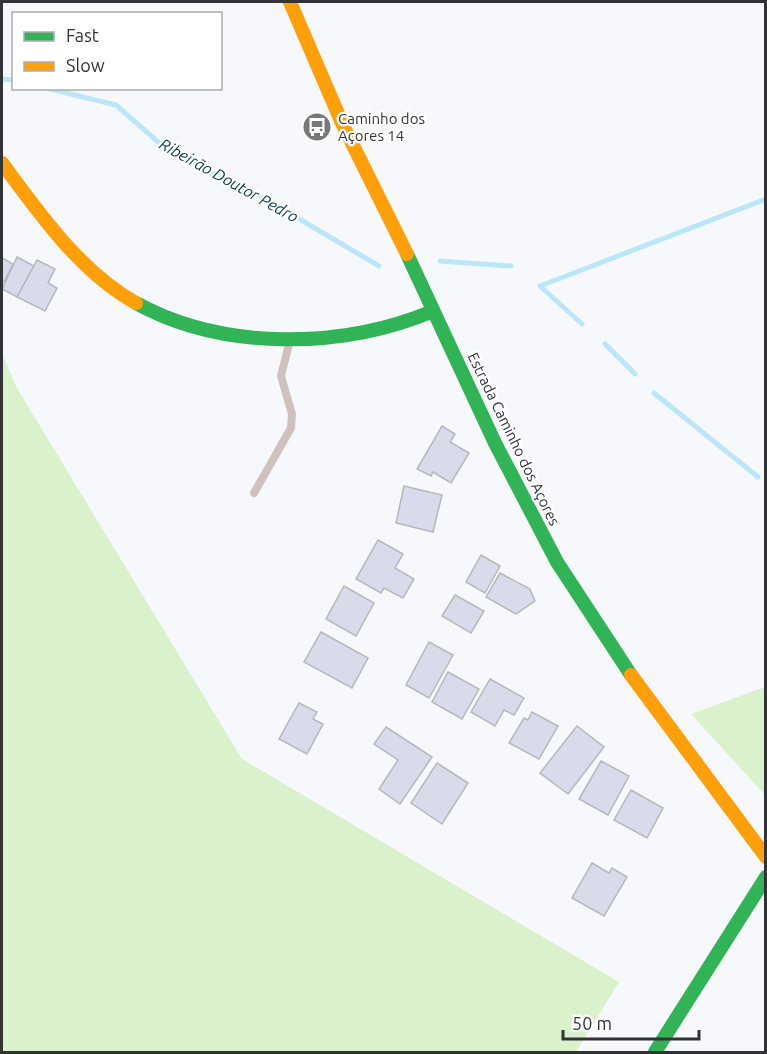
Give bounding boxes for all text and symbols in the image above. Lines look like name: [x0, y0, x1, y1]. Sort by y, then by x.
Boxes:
legend: [12, 12, 222, 90]
text: Fast: [66, 25, 99, 45]
text: Slow: [66, 55, 105, 75]
place label: Caminho dos Açores 14: [338, 110, 425, 144]
bus stop icon: Caminho dos Açores 14: [301, 111, 333, 143]
water label: Ribeirão Doutor Pedro: [156, 134, 302, 226]
street label: Estrada Caminho dos Açores: [465, 350, 563, 528]
scale bar: [563, 1003, 700, 1041]
text: 50 m: [572, 1013, 612, 1033]

